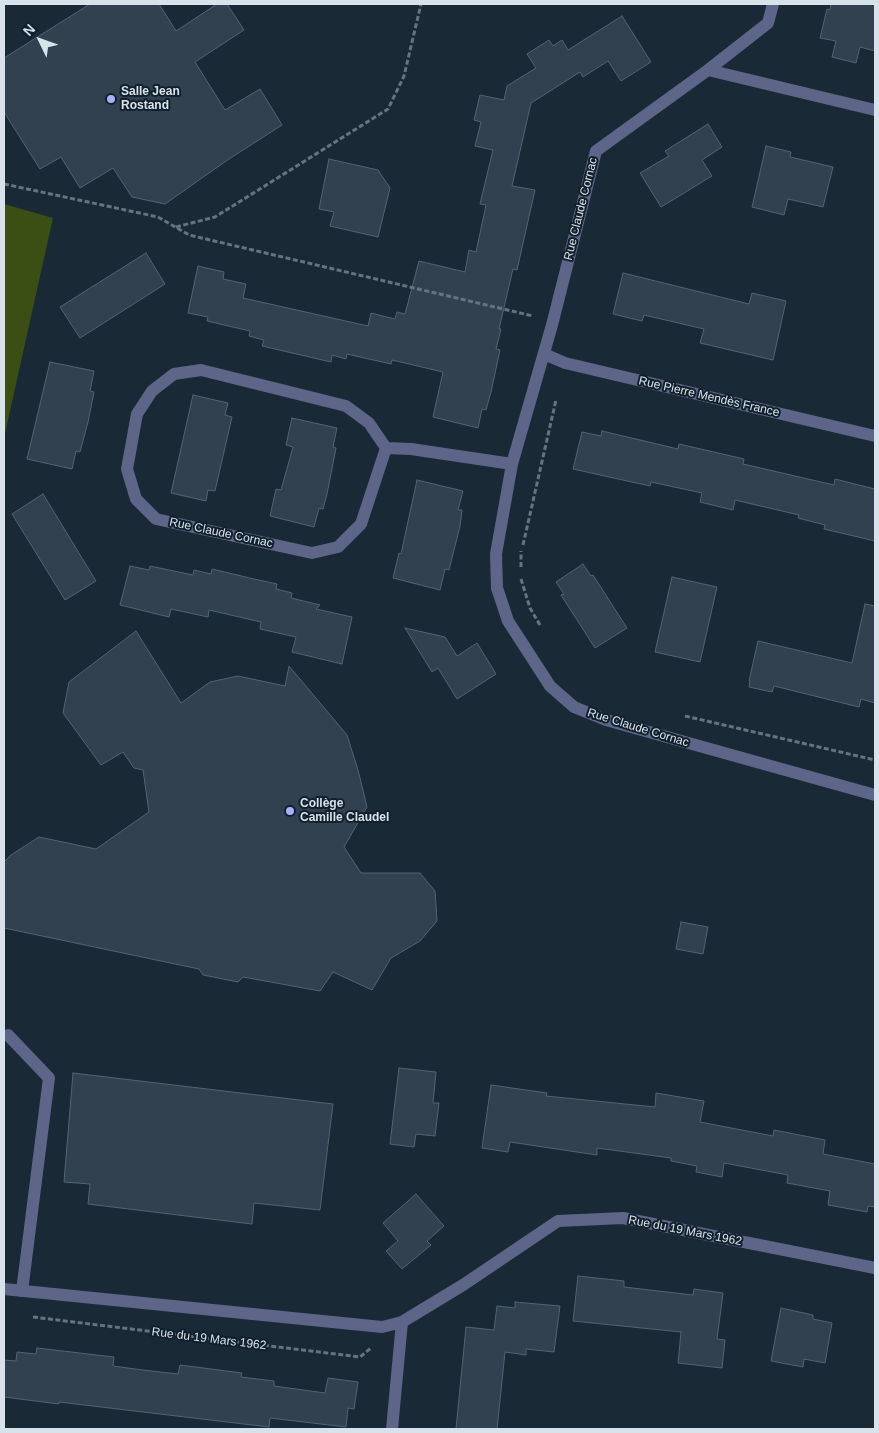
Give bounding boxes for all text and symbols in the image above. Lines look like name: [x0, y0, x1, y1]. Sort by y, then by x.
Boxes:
north arrow: [15, 15, 65, 65]
text: N: [20, 21, 38, 39]
place label: Salle Jean Rostand: [121, 85, 180, 113]
marker: Salle Jean Rostand: [105, 93, 117, 105]
street label: Rue Claude Cornac: [561, 156, 601, 262]
street label: Rue Pierre Mendès France: [637, 374, 781, 420]
street label: Rue Claude Cornac: [168, 515, 274, 551]
street label: Rue Claude Cornac: [586, 706, 690, 750]
place label: Collège Camille Claudel: [300, 797, 389, 825]
marker: Collège Camille Claudel: [284, 805, 296, 817]
street label: Rue du 19 Mars 1962: [627, 1213, 743, 1249]
street label: Rue du 19 Mars 1962: [151, 1325, 267, 1353]

